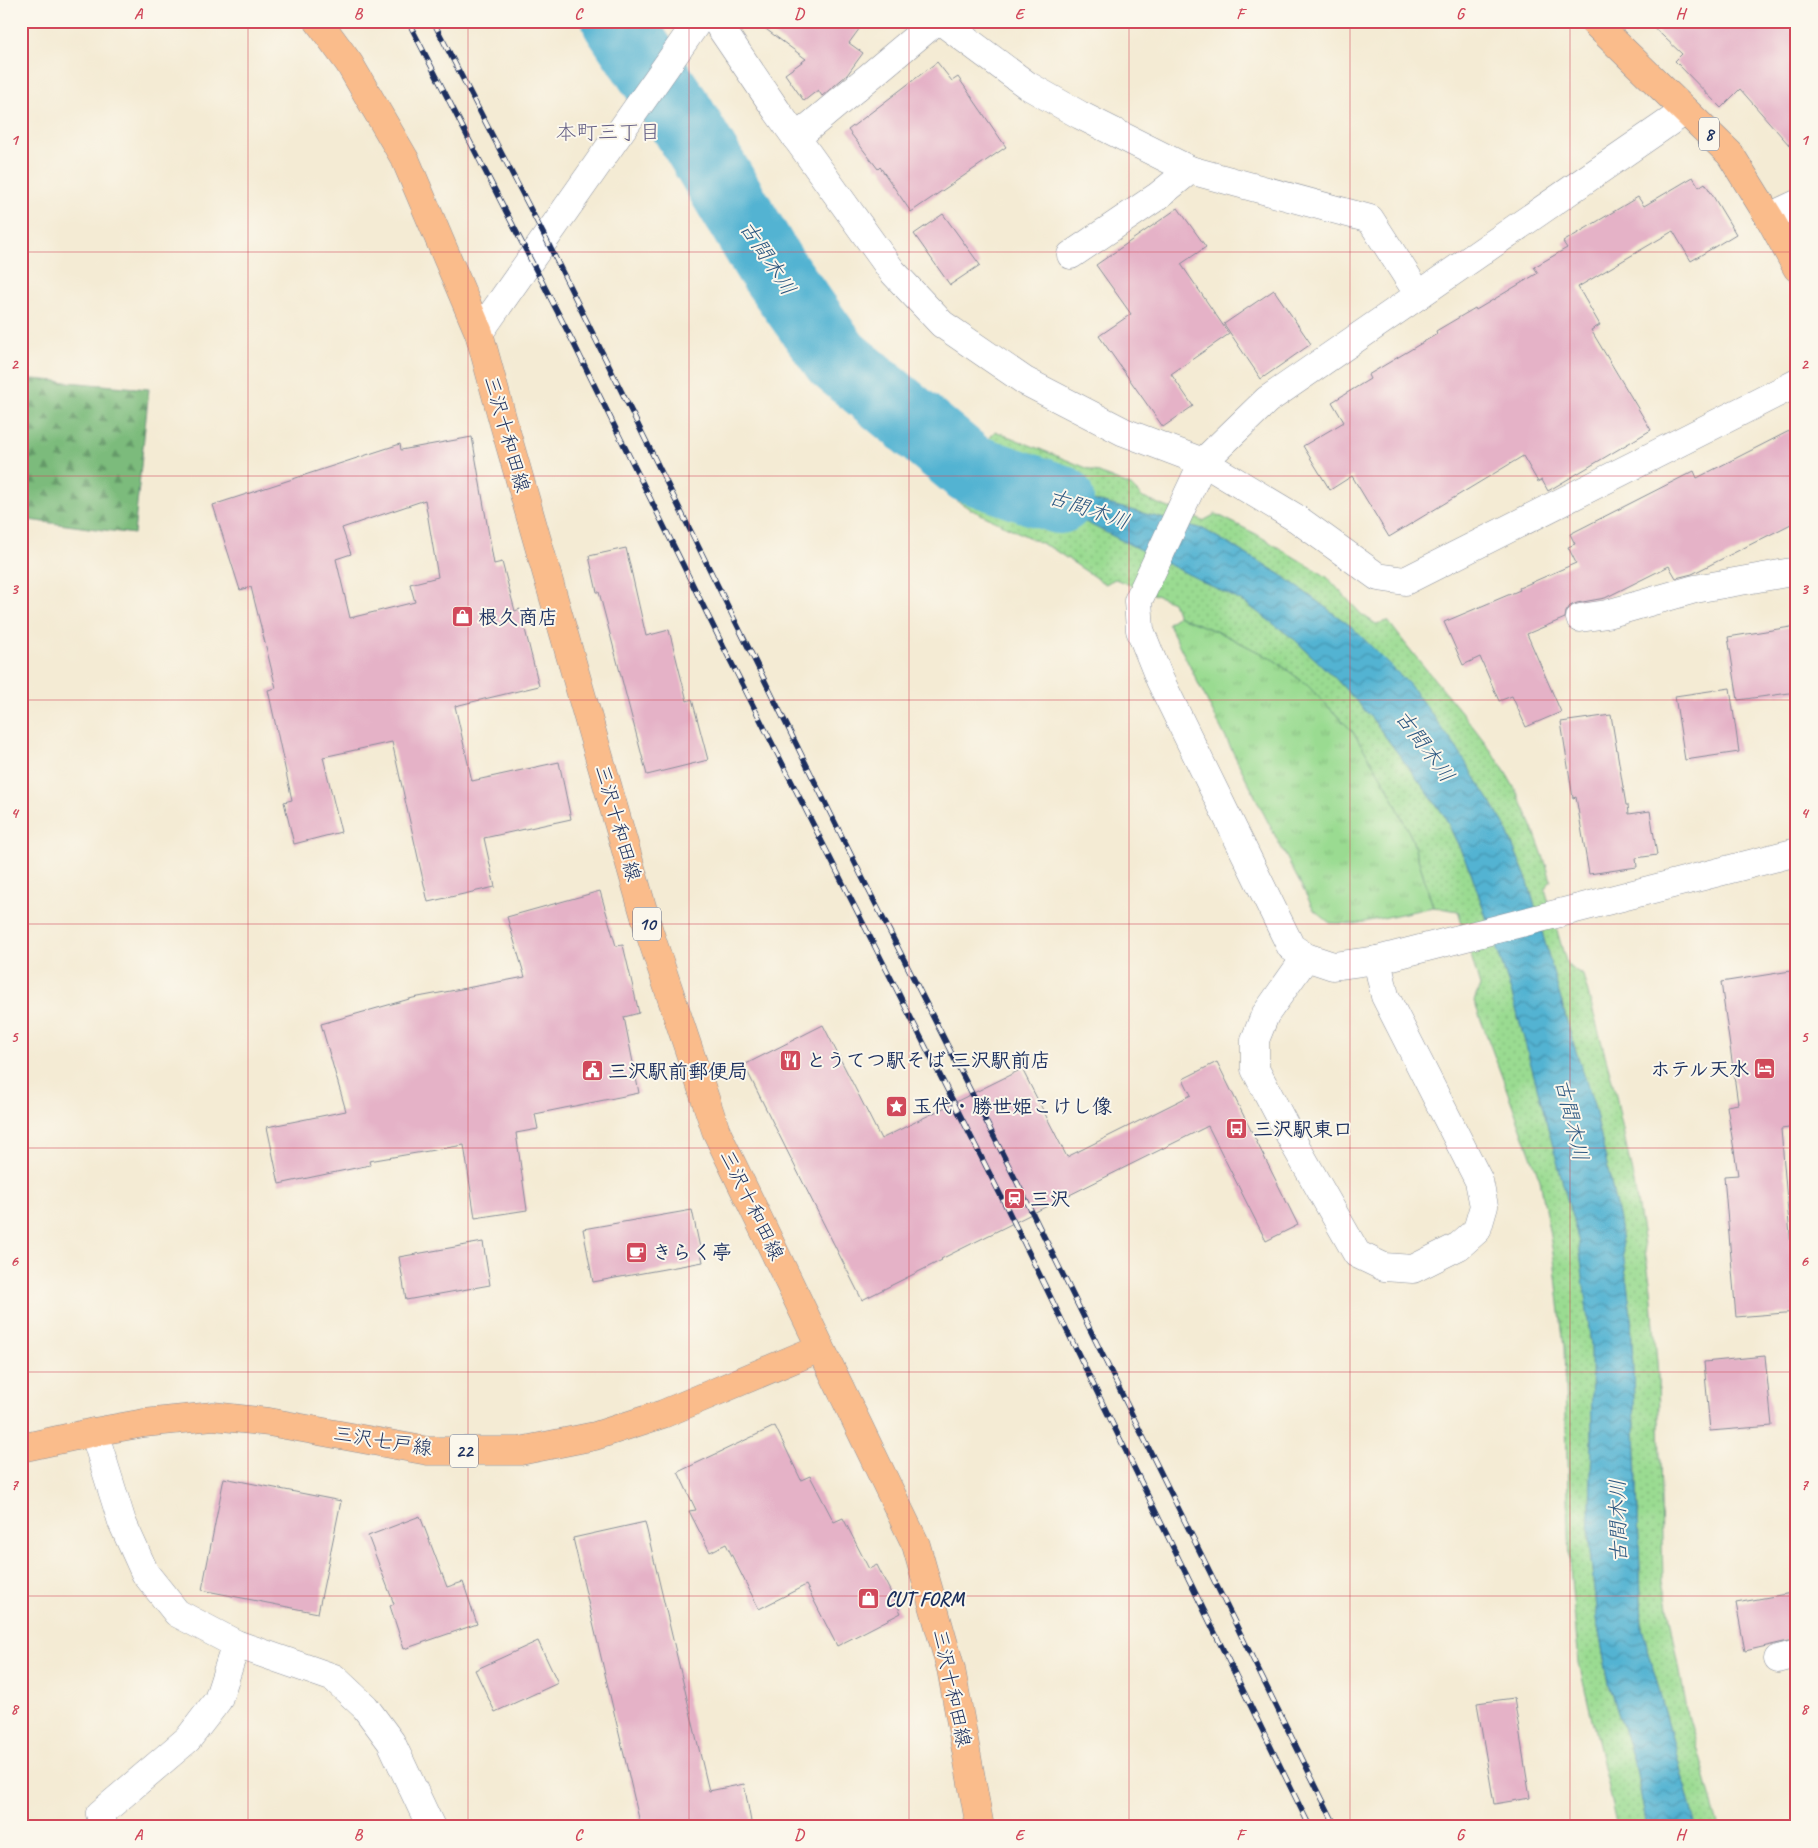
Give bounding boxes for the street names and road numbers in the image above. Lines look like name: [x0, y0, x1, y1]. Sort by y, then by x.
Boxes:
road number: 8: [1699, 118, 1719, 150]
street label: 三沢十和田線: [478, 373, 536, 495]
street label: 三沢十和田線: [589, 762, 647, 884]
road number: 10: [633, 908, 661, 941]
street label: 三沢十和田線: [714, 1146, 790, 1264]
street label: 三沢七戸線: [332, 1421, 434, 1461]
road number: 22: [450, 1434, 478, 1468]
street label: 三沢十和田線: [927, 1627, 977, 1749]

